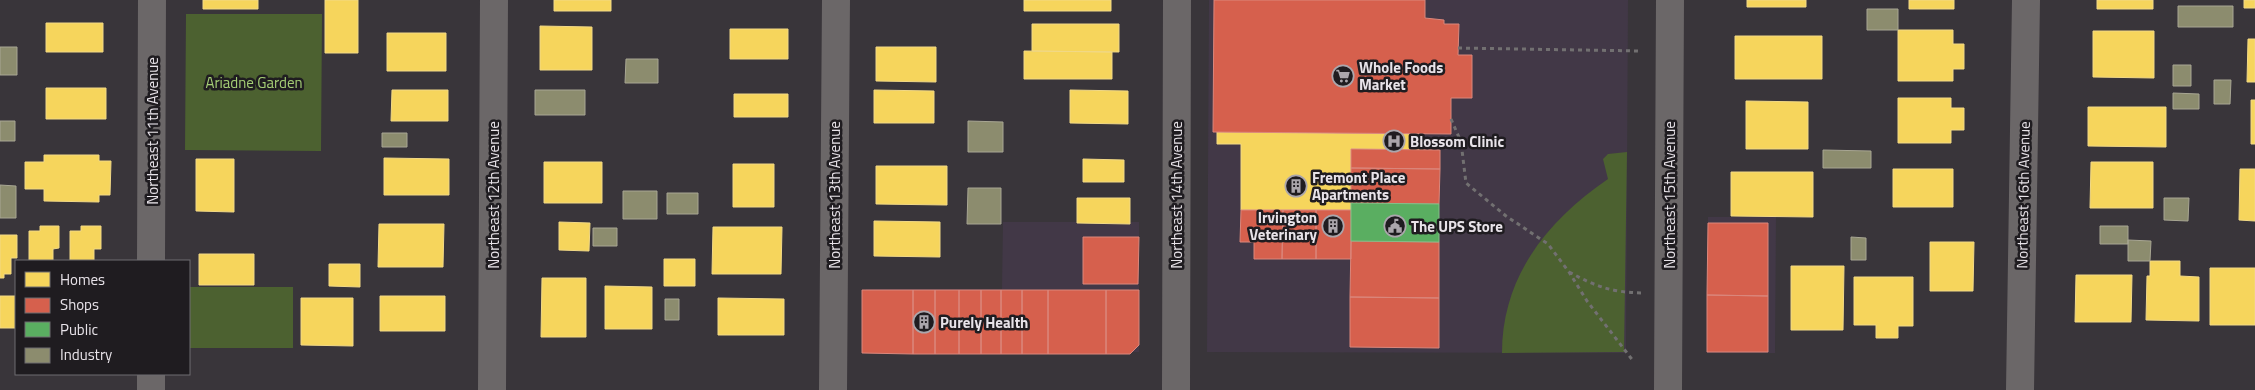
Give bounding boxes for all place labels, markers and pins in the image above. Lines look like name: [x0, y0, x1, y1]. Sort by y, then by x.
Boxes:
place label: Whole Foods Market: [1359, 56, 1443, 96]
supermarket icon: Whole Foods Market: [1331, 64, 1355, 88]
hospital icon: Blossom Clinic: [1382, 129, 1406, 153]
place label: Blossom Clinic: [1410, 130, 1504, 153]
place label: Fremont Place Apartments: [1312, 166, 1406, 206]
building icon: Fremont Place Apartments: [1284, 174, 1308, 198]
place label: Irvington Veterinary: [1249, 206, 1317, 246]
building icon: Irvington Veterinary: [1321, 214, 1345, 238]
public building icon: The UPS Store: [1383, 214, 1407, 238]
place label: The UPS Store: [1411, 215, 1503, 238]
building icon: Purely Health: [912, 310, 936, 334]
place label: Purely Health: [940, 311, 1028, 334]

